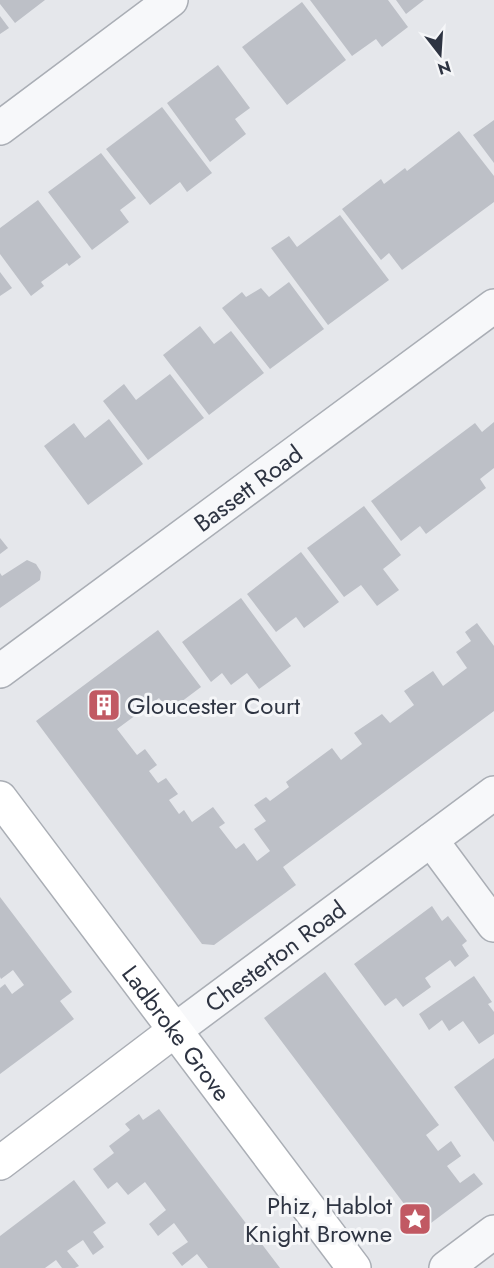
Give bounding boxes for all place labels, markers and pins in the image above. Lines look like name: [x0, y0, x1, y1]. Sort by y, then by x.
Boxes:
building icon: Gloucester Court: [86, 687, 122, 723]
place label: Gloucester Court: [127, 688, 300, 723]
place label: Phiz, Hablot Knight Browne: [245, 1188, 392, 1251]
place icon: Phiz, Hablot Knight Browne: [397, 1201, 433, 1237]

